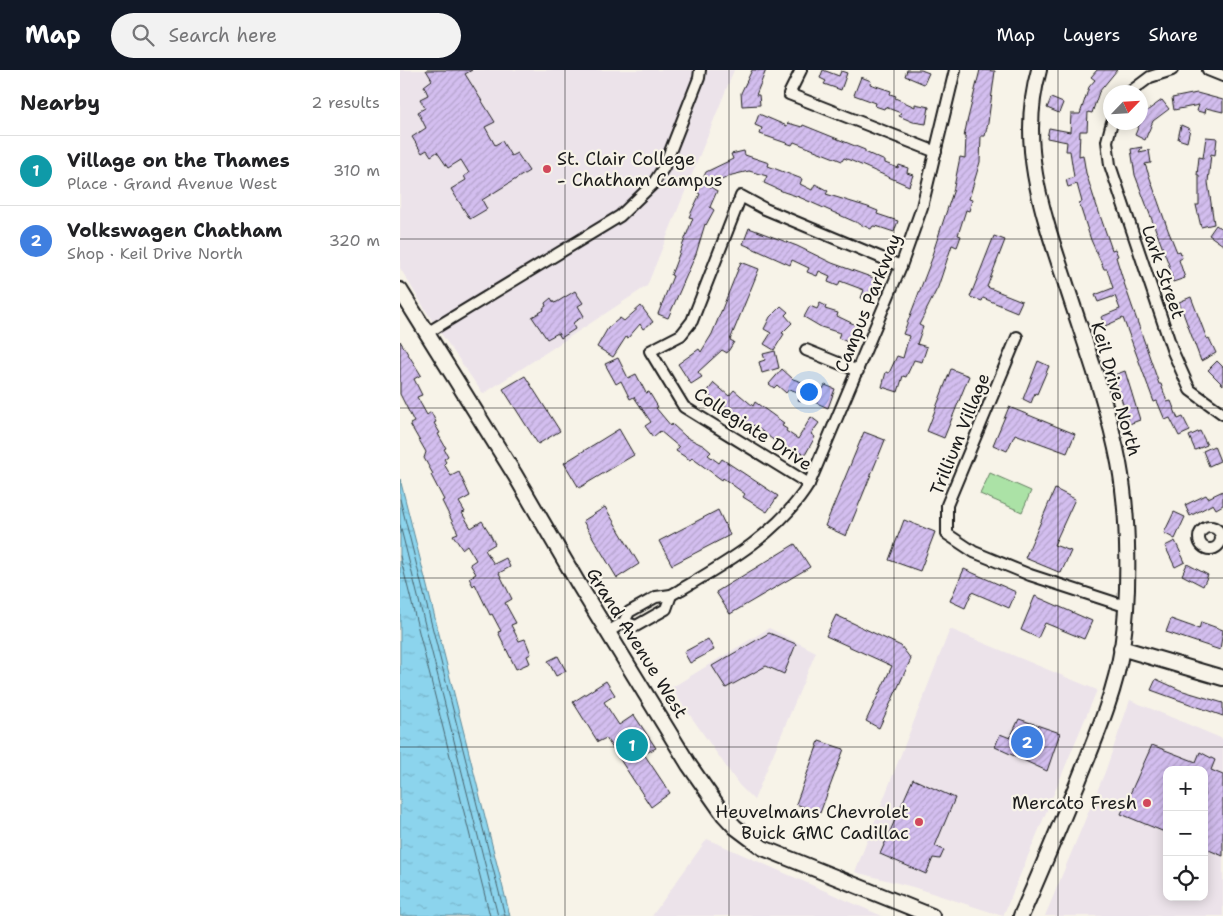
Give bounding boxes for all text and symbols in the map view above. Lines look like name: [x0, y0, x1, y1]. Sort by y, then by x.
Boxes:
search box: [111, 13, 461, 58]
text: Map: [25, 19, 81, 51]
icon: search: [129, 21, 157, 49]
text: Search here: [169, 23, 277, 48]
text: Map: [997, 23, 1035, 47]
text: Layers: [1063, 23, 1120, 47]
text: Share: [1148, 23, 1198, 47]
north arrow: [1103, 85, 1148, 130]
text: Nearby: [20, 89, 100, 117]
text: 2 results: [311, 92, 380, 113]
place label: St. Clair College - Chatham Campus: [557, 147, 723, 192]
text: Village on the Thames: [67, 148, 290, 173]
text: 1: [32, 160, 40, 181]
text: 310 m: [333, 160, 380, 181]
marker: St. Clair College - Chatham Campus: [541, 163, 553, 175]
text: Place · Grand Avenue West: [67, 173, 277, 194]
text: Volkswagen Chatham: [67, 218, 282, 243]
street label: Lark Street: [1136, 222, 1190, 322]
text: 2: [30, 230, 42, 251]
text: 320 m: [329, 230, 380, 251]
street label: Campus Parkway: [829, 230, 907, 376]
text: Shop · Keil Drive North: [67, 243, 243, 264]
street label: Keil Drive North: [1085, 319, 1147, 459]
street label: Trillium Village: [925, 369, 995, 499]
your location: [796, 379, 822, 405]
street label: Collegiate Drive: [689, 382, 817, 476]
street label: Grand Avenue West: [581, 563, 693, 723]
pin: 2: [1011, 723, 1043, 761]
pin: 1: [616, 726, 648, 764]
map controls: [1163, 766, 1208, 901]
button: +: [1163, 766, 1208, 811]
place label: Mercato Fresh: [1012, 791, 1137, 815]
marker: Mercato Fresh: [1141, 797, 1153, 809]
place label: Heuvelmans Chevrolet Buick GMC Cadillac: [715, 800, 909, 845]
button: −: [1163, 811, 1208, 856]
marker: Heuvelmans Chevrolet Buick GMC Cadillac: [913, 816, 925, 828]
button: locate: [1163, 856, 1208, 901]

